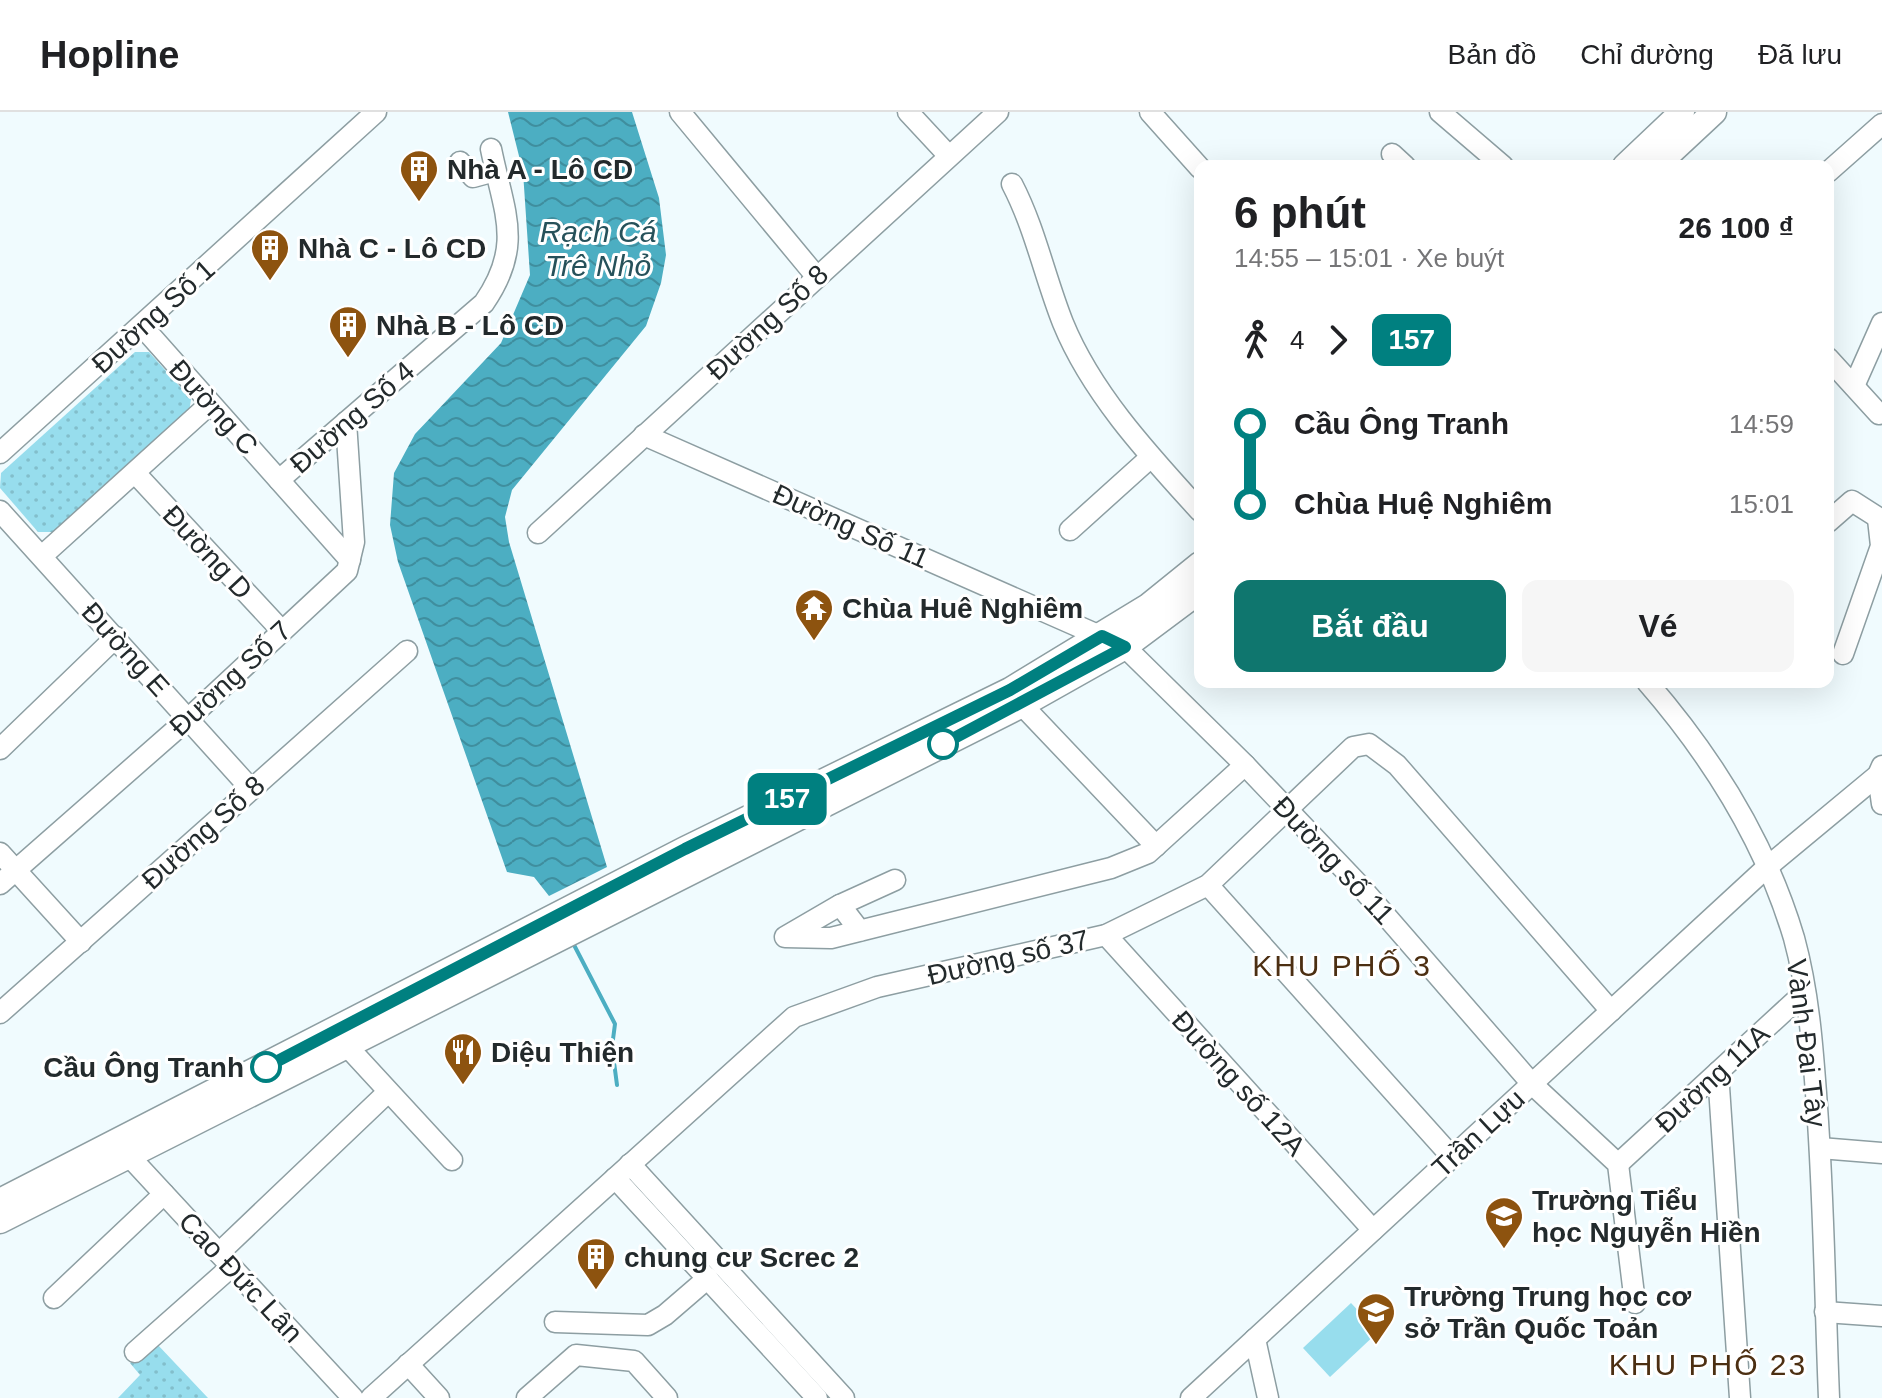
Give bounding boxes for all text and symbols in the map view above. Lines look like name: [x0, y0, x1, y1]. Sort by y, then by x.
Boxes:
text: Hopline: [40, 34, 179, 76]
text: Bản đồ: [1448, 39, 1536, 70]
text: Chỉ đường: [1580, 39, 1714, 70]
text: Đã lưu: [1758, 39, 1842, 70]
building icon: Nhà A - Lô CD: [398, 148, 440, 203]
place label: Nhà A - Lô CD: [447, 154, 633, 185]
text: 6 phút: [1234, 188, 1366, 237]
text: 26 100 ₫: [1679, 211, 1794, 244]
water label: Rạch Cá Trê Nhỏ: [540, 215, 656, 282]
building icon: Nhà C - Lô CD: [249, 227, 291, 282]
place label: Nhà C - Lô CD: [298, 233, 486, 264]
text: 14:55 – 15:01 · Xe buýt: [1234, 243, 1504, 273]
street label: Đường Số 1: [86, 253, 221, 379]
street label: Đường Số 8: [701, 259, 834, 386]
building icon: Nhà B - Lô CD: [327, 304, 369, 359]
place label: Nhà B - Lô CD: [376, 310, 564, 341]
icon: walk: [1234, 318, 1278, 362]
icon: forward: [1316, 318, 1360, 362]
text: 157: [1388, 324, 1435, 355]
text: 4: [1290, 325, 1304, 355]
street label: Đường C: [163, 354, 264, 461]
street label: Đường Số 4: [284, 355, 421, 480]
text: Cầu Ông Tranh: [1294, 407, 1509, 440]
text: 14:59: [1729, 409, 1794, 439]
street label: Đường Số 11: [768, 478, 934, 575]
text: Chùa Huệ Nghiêm: [1294, 487, 1552, 520]
text: 15:01: [1729, 489, 1794, 519]
street label: Đường D: [157, 499, 259, 606]
button: Bắt đầu: [1234, 580, 1506, 672]
button: Vé: [1522, 580, 1794, 672]
temple icon: Chùa Huê Nghiêm: [793, 587, 835, 642]
place label: Chùa Huê Nghiêm: [842, 593, 1083, 624]
street label: Đường E: [76, 596, 176, 702]
street label: Đường Số 7: [164, 615, 297, 742]
unlabelled marker: [928, 729, 958, 759]
street label: Đường Số 8: [136, 769, 271, 895]
line badge: 157: [741, 773, 833, 825]
text: 157: [764, 783, 810, 814]
street label: Đường số 11: [1267, 790, 1400, 930]
street label: Đường số 37: [924, 924, 1092, 991]
district label: KHU PHỐ 3: [1252, 949, 1432, 982]
street label: Vành Đai Tây: [1781, 957, 1832, 1129]
street label: Đường số 12A: [1166, 1005, 1312, 1162]
street label: Đường 11A: [1649, 1018, 1776, 1139]
restaurant icon: Diệu Thiện: [442, 1031, 484, 1086]
place label: Diệu Thiện: [491, 1037, 634, 1068]
place label: Cầu Ông Tranh: [43, 1051, 244, 1083]
marker: Cầu Ông Tranh: [251, 1052, 281, 1082]
street label: Trần Lựu: [1426, 1083, 1531, 1184]
place label: Trường Tiểu học Nguyễn Hiền: [1532, 1185, 1761, 1248]
school or university icon: Trường Tiểu học Nguyễn Hiền: [1483, 1195, 1525, 1250]
street label: Cao Đức Lân: [172, 1206, 309, 1349]
building icon: chung cư Screc 2: [575, 1236, 617, 1291]
place label: chung cư Screc 2: [624, 1242, 859, 1273]
place label: Trường Trung học cơ sở Trần Quốc Toản: [1404, 1281, 1691, 1344]
school or university icon: Trường Trung học cơ sở Trần Quốc Toản: [1355, 1291, 1397, 1346]
district label: KHU PHỐ 23: [1609, 1348, 1807, 1381]

